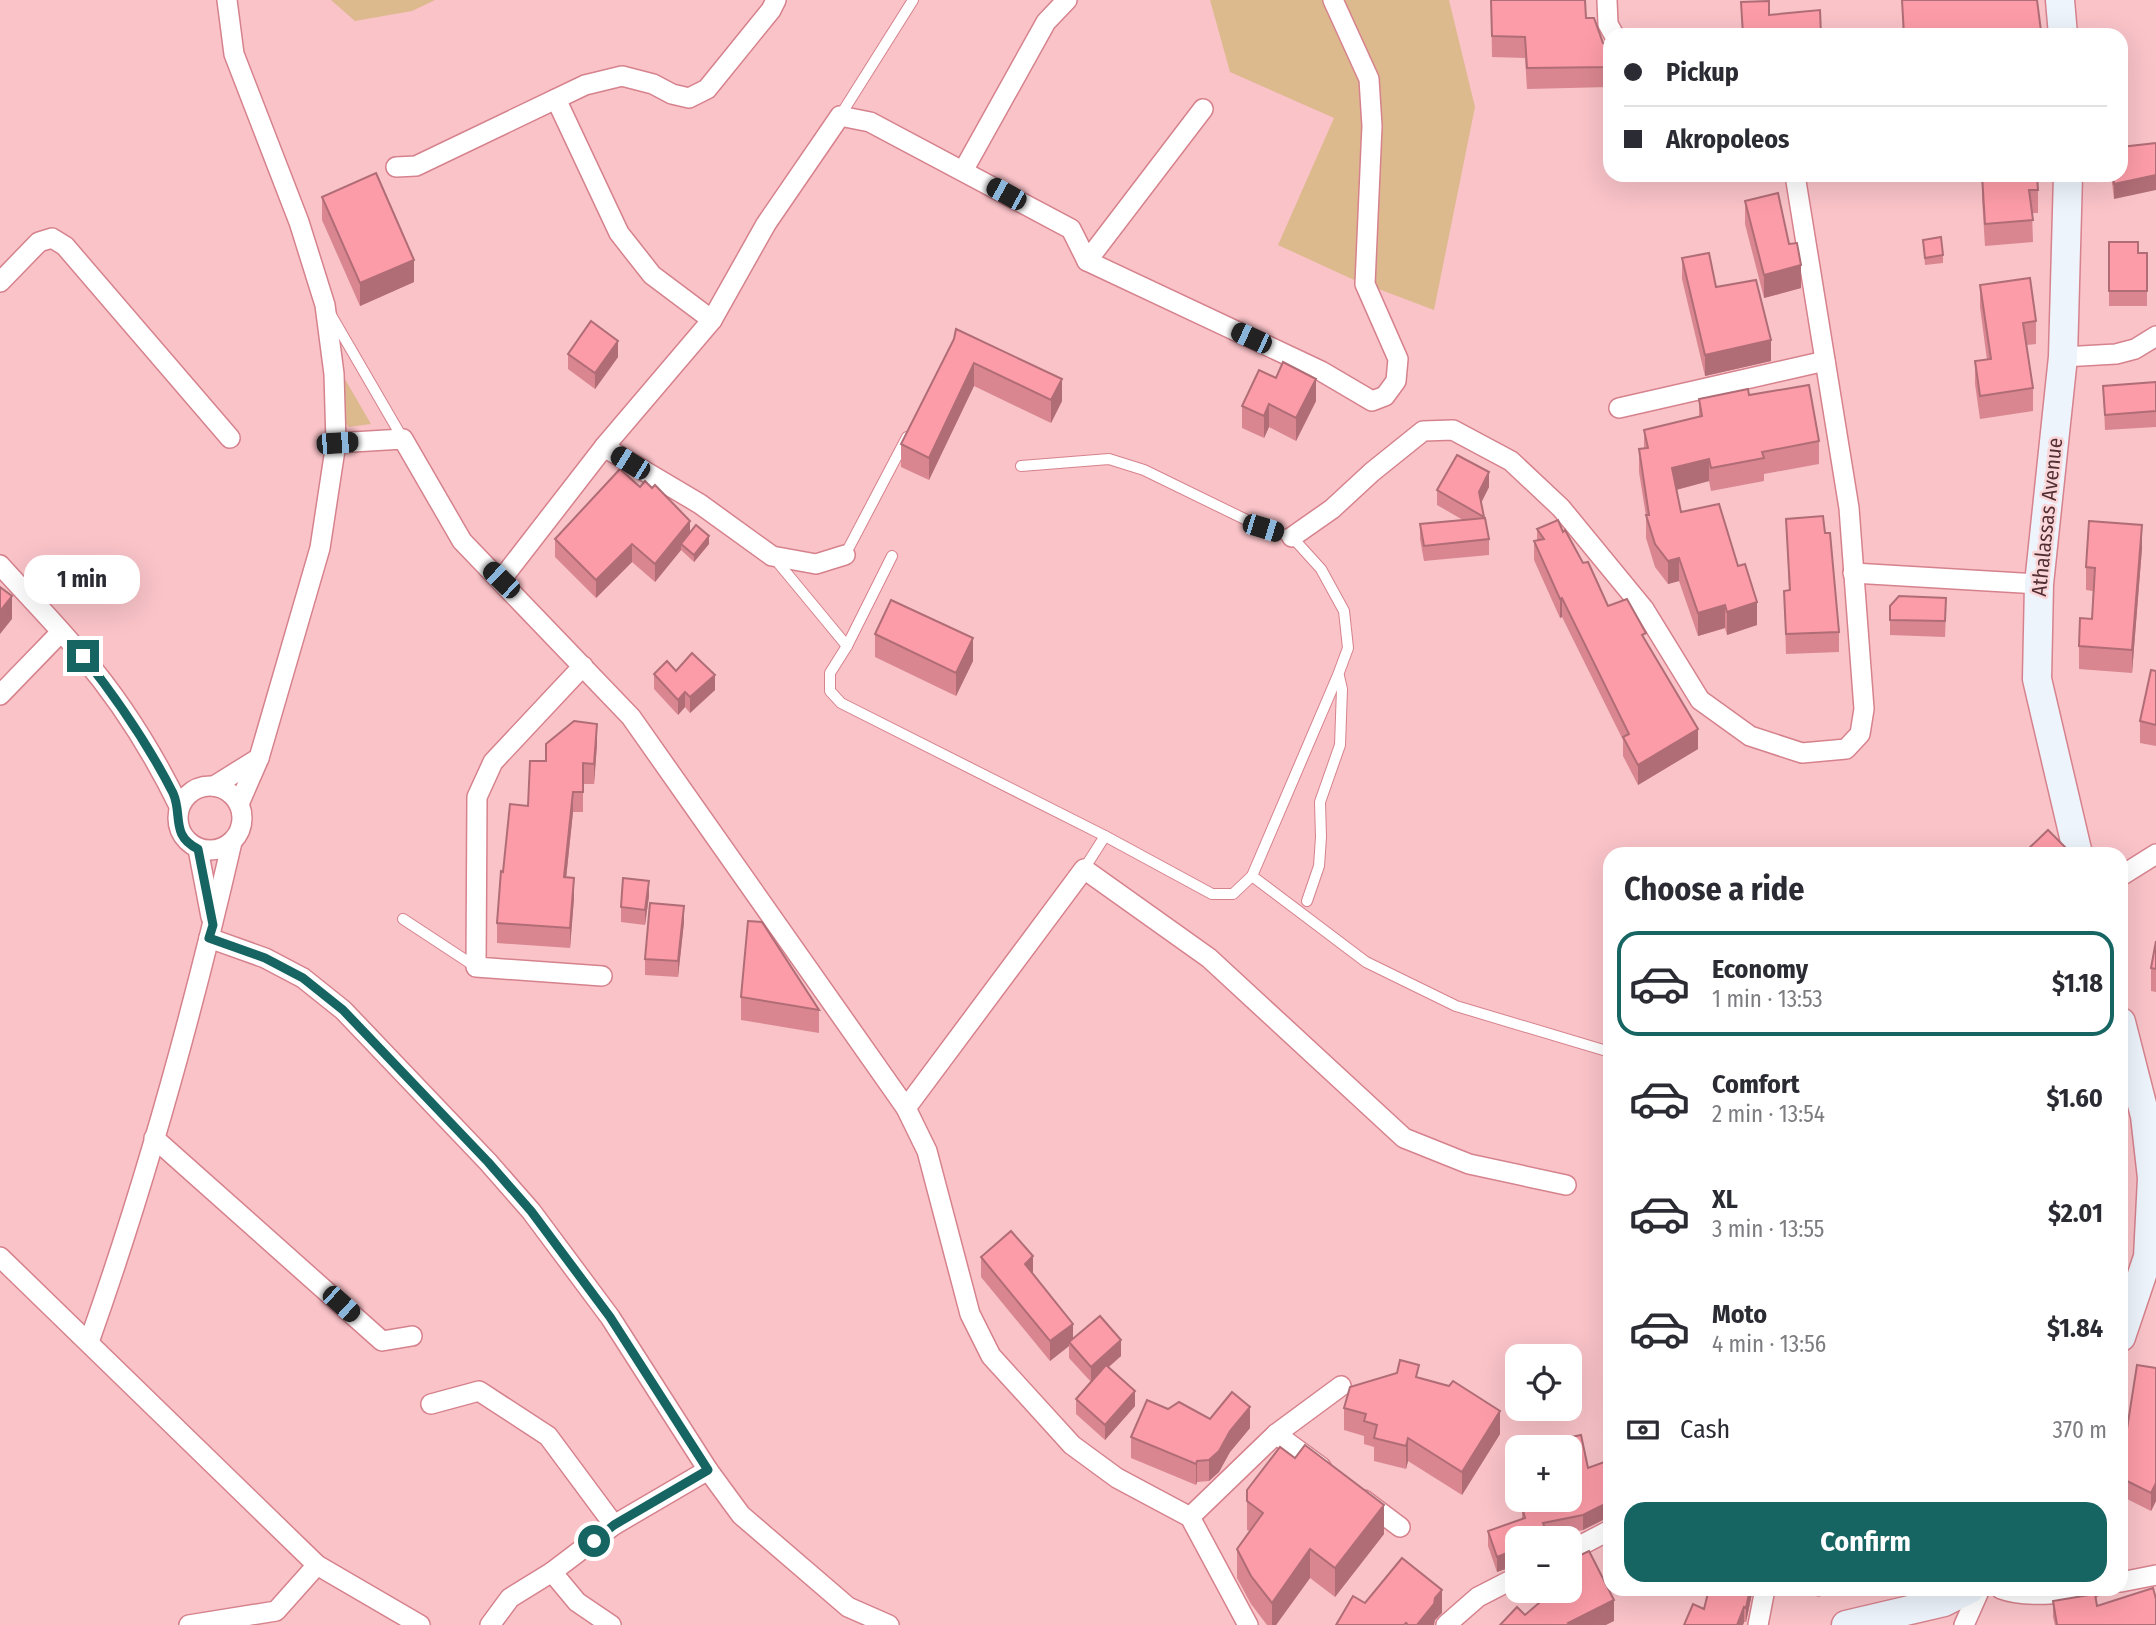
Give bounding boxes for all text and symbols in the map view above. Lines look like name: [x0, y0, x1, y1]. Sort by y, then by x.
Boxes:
text: Pickup: [1666, 57, 1739, 88]
text: Akropoleos: [1666, 124, 1789, 155]
car: [983, 175, 1030, 213]
car: [1228, 320, 1275, 356]
car: [316, 431, 359, 455]
street label: Athalassas Avenue: [2026, 436, 2068, 598]
car: [607, 443, 654, 483]
car: [1240, 512, 1287, 544]
callout: 1 min: [25, 554, 141, 604]
car: [479, 558, 524, 602]
text: 1 min: [57, 565, 107, 593]
route end: [67, 640, 99, 672]
text: Choose a ride: [1624, 870, 1805, 908]
icon: car: [1628, 952, 1691, 1015]
text: Economy: [1712, 954, 1808, 985]
text: $1.18: [2052, 968, 2103, 999]
text: 1 min · 13:53: [1712, 985, 1823, 1013]
icon: car: [1628, 1067, 1691, 1130]
text: Comfort: [1712, 1069, 1800, 1100]
text: $1.60: [2047, 1083, 2103, 1114]
text: 2 min · 13:54: [1712, 1100, 1825, 1128]
icon: car: [1628, 1182, 1691, 1245]
text: XL: [1712, 1184, 1738, 1215]
text: $2.01: [2048, 1198, 2103, 1229]
text: 3 min · 13:55: [1712, 1215, 1824, 1243]
car: [319, 1282, 364, 1326]
icon: car: [1628, 1297, 1691, 1360]
text: Moto: [1712, 1299, 1767, 1330]
text: $1.84: [2047, 1313, 2103, 1344]
text: 4 min · 13:56: [1712, 1330, 1826, 1358]
map controls: [1505, 1344, 1582, 1603]
button: locate: [1505, 1344, 1582, 1421]
icon: cash: [1624, 1411, 1662, 1449]
text: Cash: [1680, 1414, 1730, 1445]
text: 370 m: [2053, 1416, 2107, 1444]
button: +: [1505, 1435, 1582, 1512]
button: Confirm: [1624, 1502, 2107, 1582]
route start: [578, 1525, 610, 1557]
button: −: [1505, 1526, 1582, 1603]

